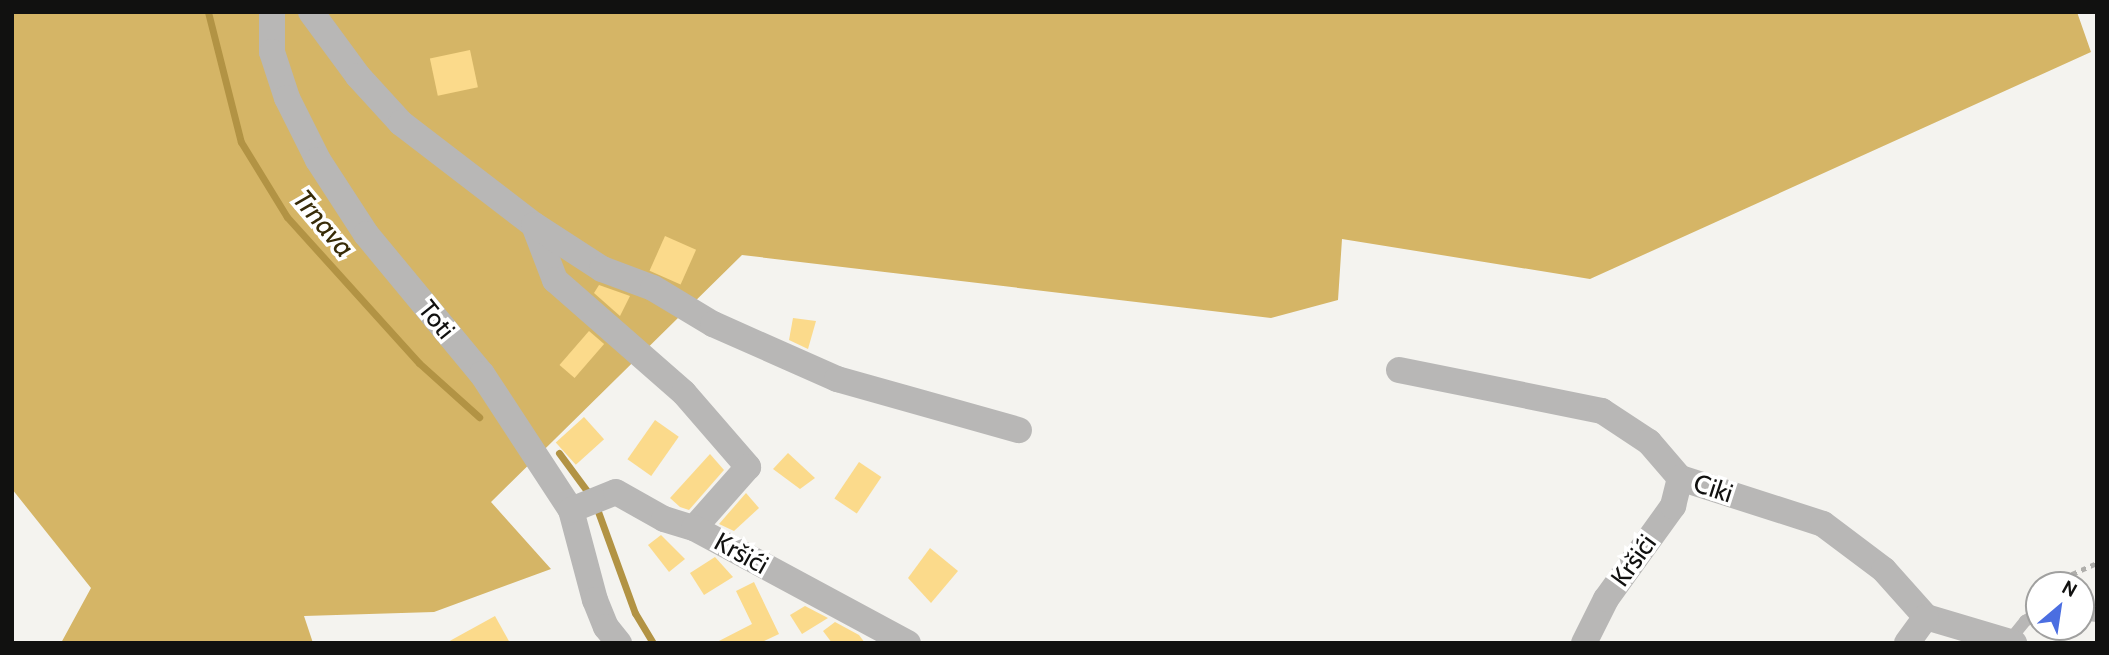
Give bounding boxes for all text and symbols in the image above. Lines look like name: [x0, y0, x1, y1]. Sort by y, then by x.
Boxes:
water label: Trnava: [286, 182, 362, 264]
street label: Toti: [411, 295, 461, 345]
street label: Ciki: [1689, 468, 1737, 510]
street label: Kršići: [709, 527, 773, 581]
street label: Kršići: [1605, 529, 1663, 593]
north arrow: [2025, 571, 2095, 641]
text: N: [2058, 576, 2081, 602]

